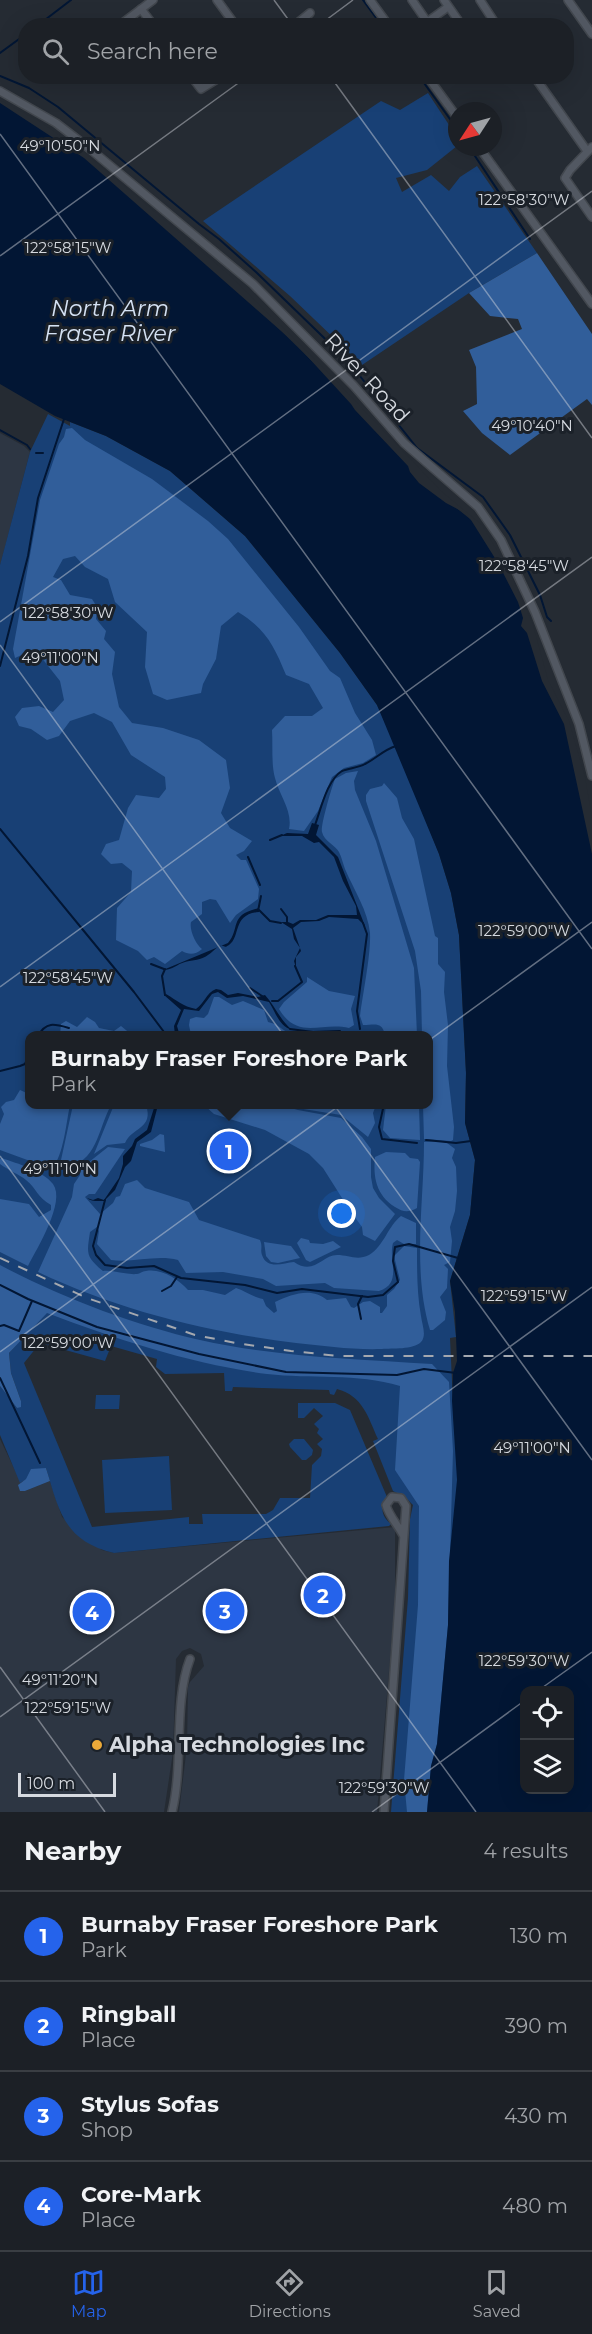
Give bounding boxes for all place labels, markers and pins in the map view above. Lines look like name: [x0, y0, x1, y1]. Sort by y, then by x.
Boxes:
pin: 1: [210, 1128, 248, 1174]
pin: 2: [304, 1572, 342, 1618]
pin: 3: [206, 1588, 244, 1634]
pin: 4: [72, 1590, 112, 1634]
place label: Alpha Technologies Inc: [108, 1732, 366, 1757]
marker: Alpha Technologies Inc: [90, 1738, 104, 1752]

